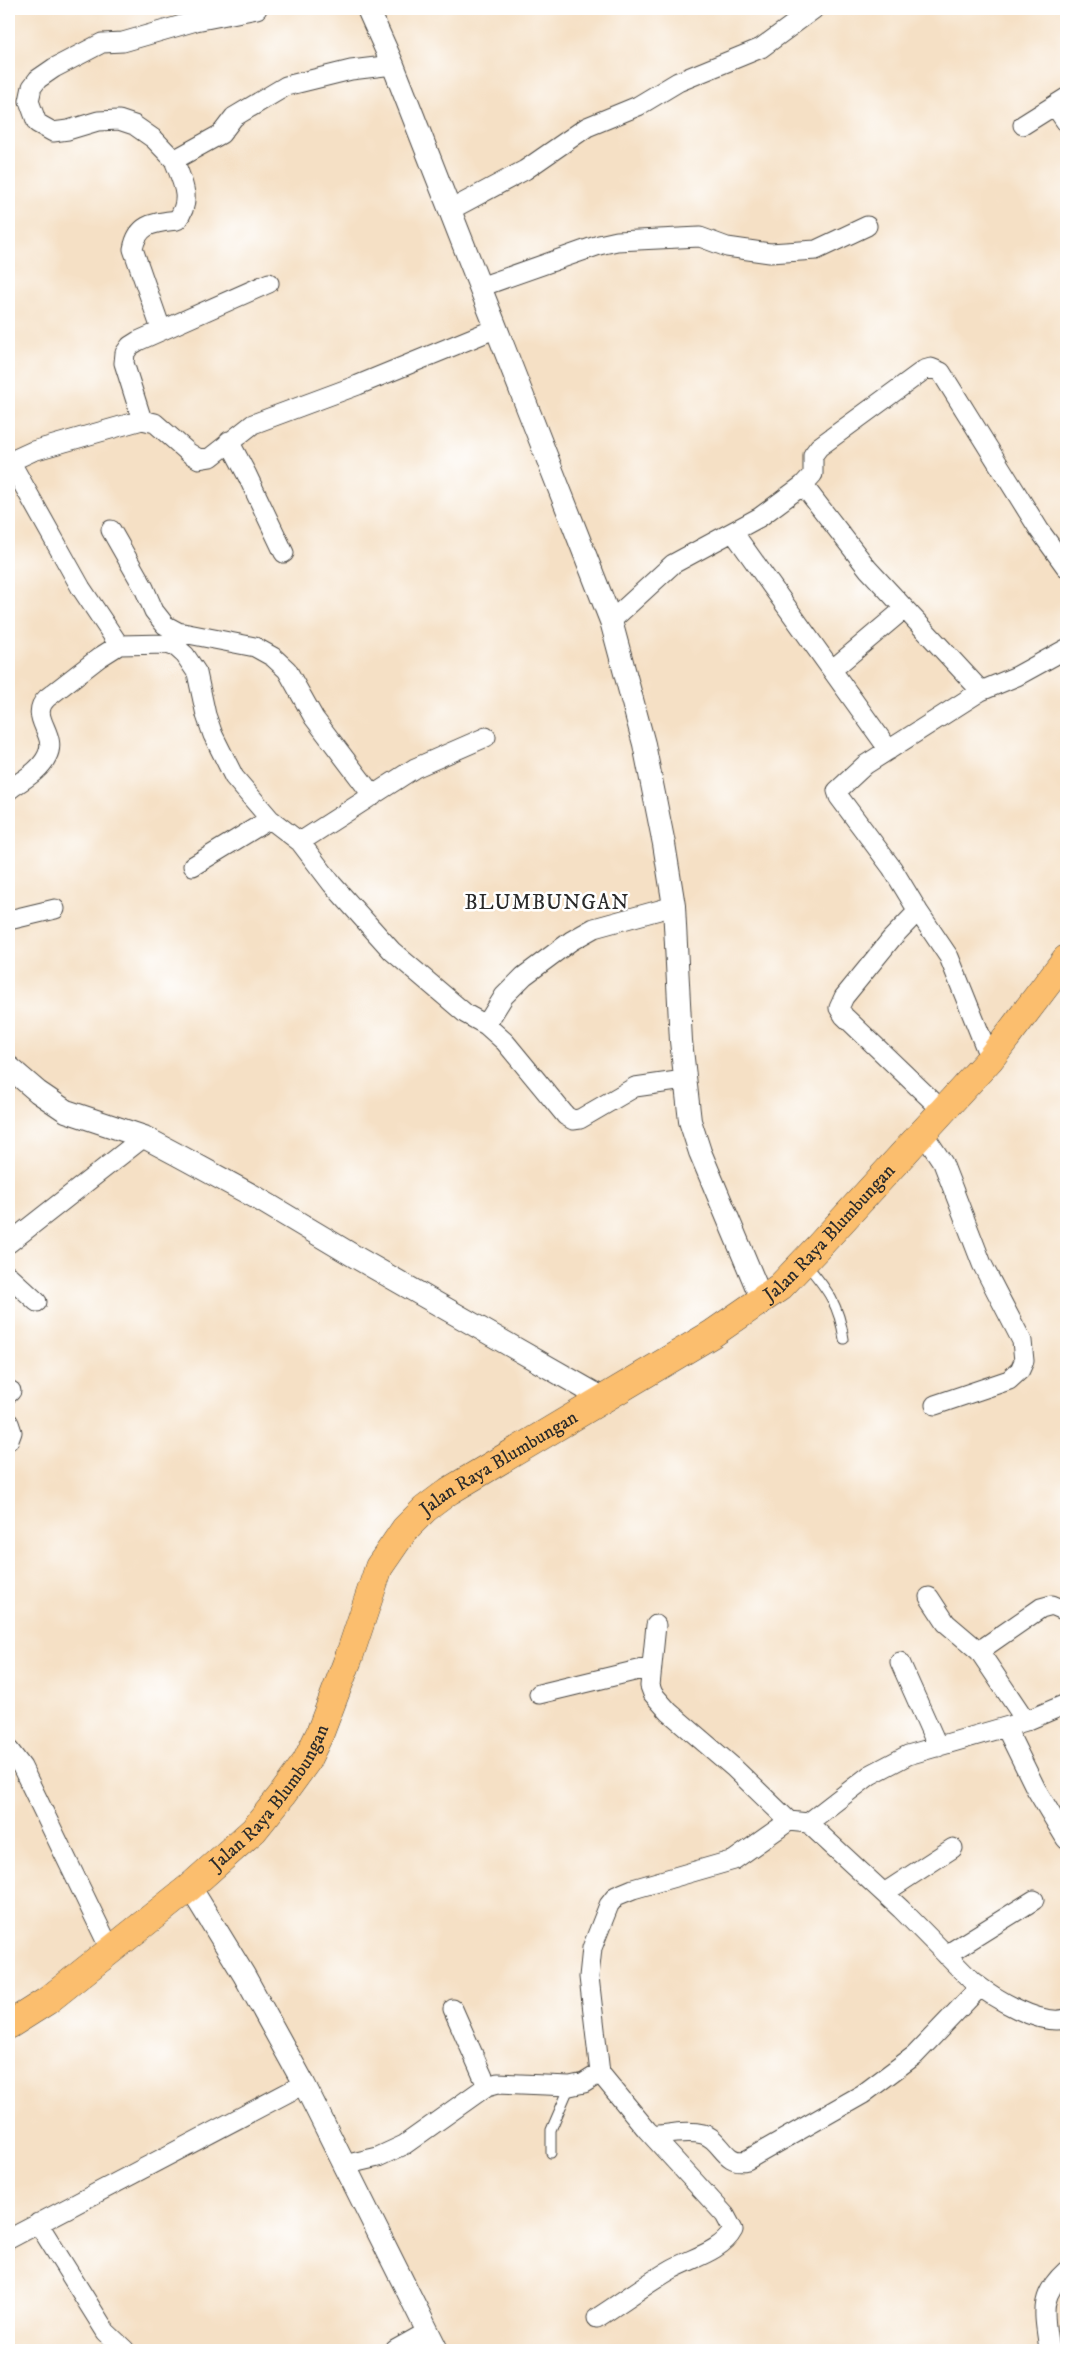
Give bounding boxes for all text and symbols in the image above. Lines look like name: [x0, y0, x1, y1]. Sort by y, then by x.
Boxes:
district label: BLUMBUNGAN: [464, 890, 630, 916]
street label: Jalan Raya Blumbungan: [757, 1159, 900, 1308]
street label: Jalan Raya Blumbungan: [414, 1405, 582, 1521]
street label: Jalan Raya Blumbungan: [204, 1721, 334, 1877]

